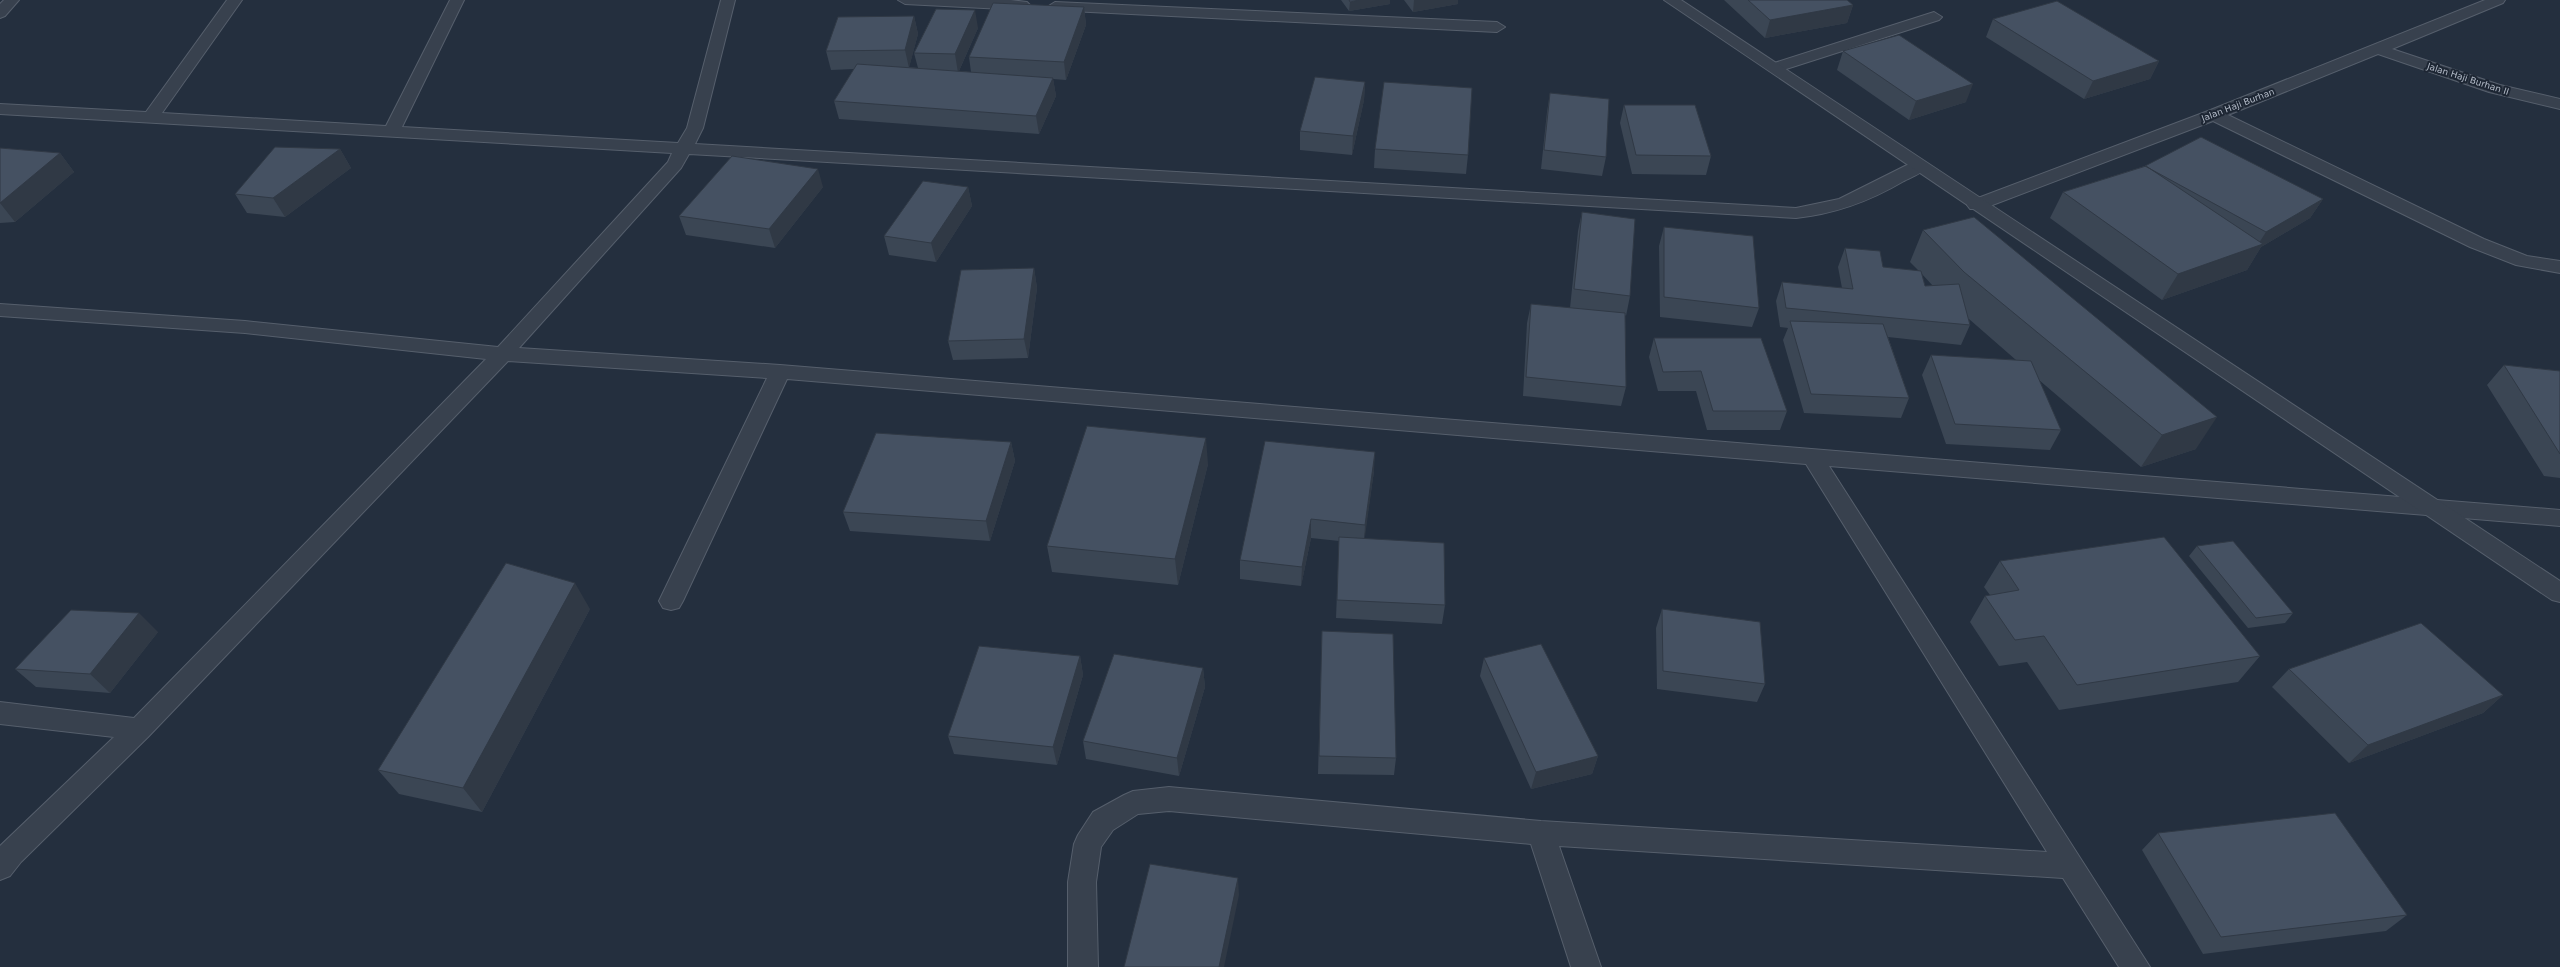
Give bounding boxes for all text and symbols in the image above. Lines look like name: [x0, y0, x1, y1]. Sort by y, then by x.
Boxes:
street label: Jalan Haji Burhan II: [2425, 61, 2510, 97]
street label: Jalan Haji Burhan: [2199, 86, 2276, 124]

